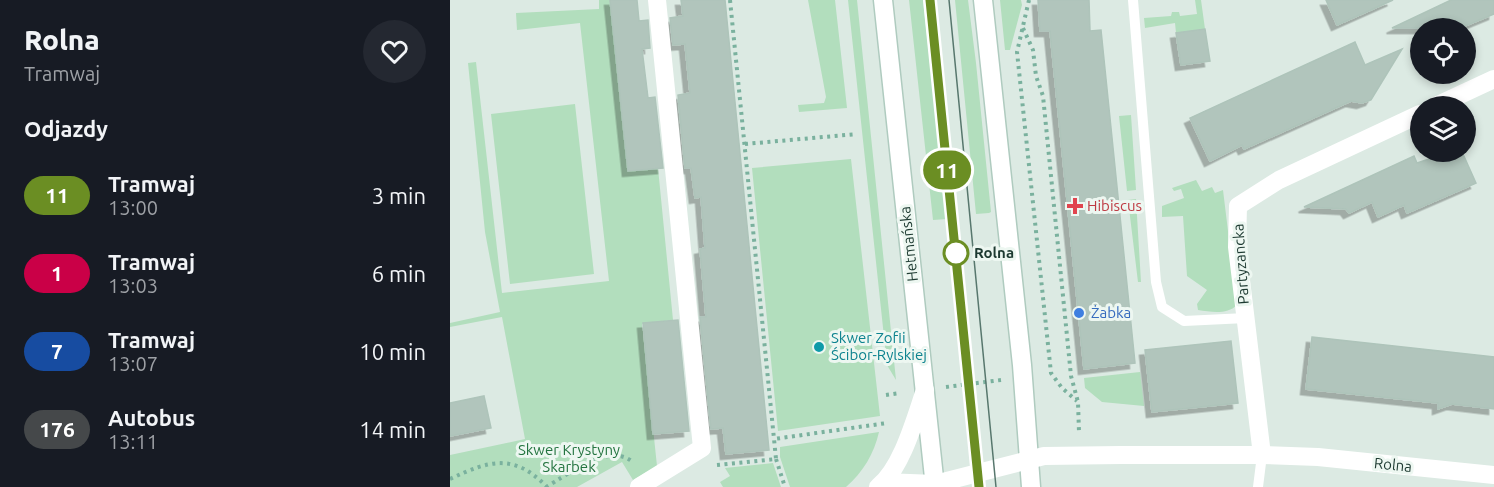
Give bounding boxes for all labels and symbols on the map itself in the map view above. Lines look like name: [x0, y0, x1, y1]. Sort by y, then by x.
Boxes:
line badge: 11: [920, 150, 974, 190]
place label: Hibiscus: [1087, 197, 1142, 214]
marker: Hibiscus: [1068, 199, 1082, 213]
street label: Hetmańska: [896, 206, 921, 283]
street label: Partyzancka: [1229, 223, 1252, 305]
marker: Rolna: [943, 240, 969, 266]
place label: Rolna: [974, 244, 1014, 261]
place label: Żabka: [1091, 304, 1131, 321]
marker: Żabka: [1072, 306, 1086, 320]
place label: Skwer Zofii Ścibor-Rylskiej: [831, 329, 927, 363]
marker: Skwer Zofii Ścibor-Rylskiej: [812, 340, 826, 354]
park label: Skwer Krystyny Skarbek: [518, 441, 620, 475]
street label: Rolna: [1373, 454, 1413, 475]

